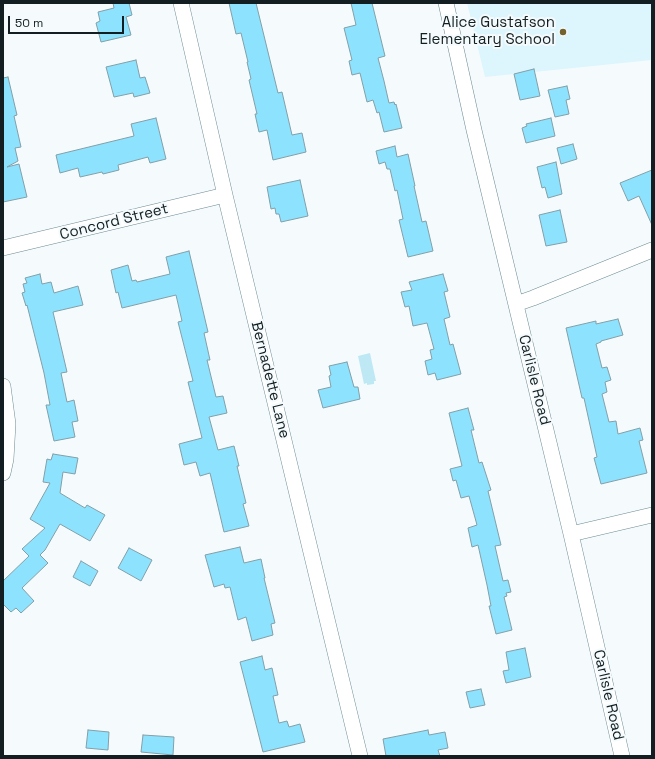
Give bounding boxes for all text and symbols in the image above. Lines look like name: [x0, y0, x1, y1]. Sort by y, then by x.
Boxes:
scale bar: [10, 8, 126, 34]
place label: Alice Gustafson Elementary School: [419, 14, 555, 49]
text: 50 m: [15, 15, 43, 31]
marker: Alice Gustafson Elementary School: [558, 27, 568, 37]
street label: Concord Street: [58, 200, 170, 244]
street label: Bernadette Lane: [247, 320, 293, 440]
street label: Carlisle Road: [514, 333, 554, 427]
street label: Carlisle Road: [589, 648, 627, 742]

